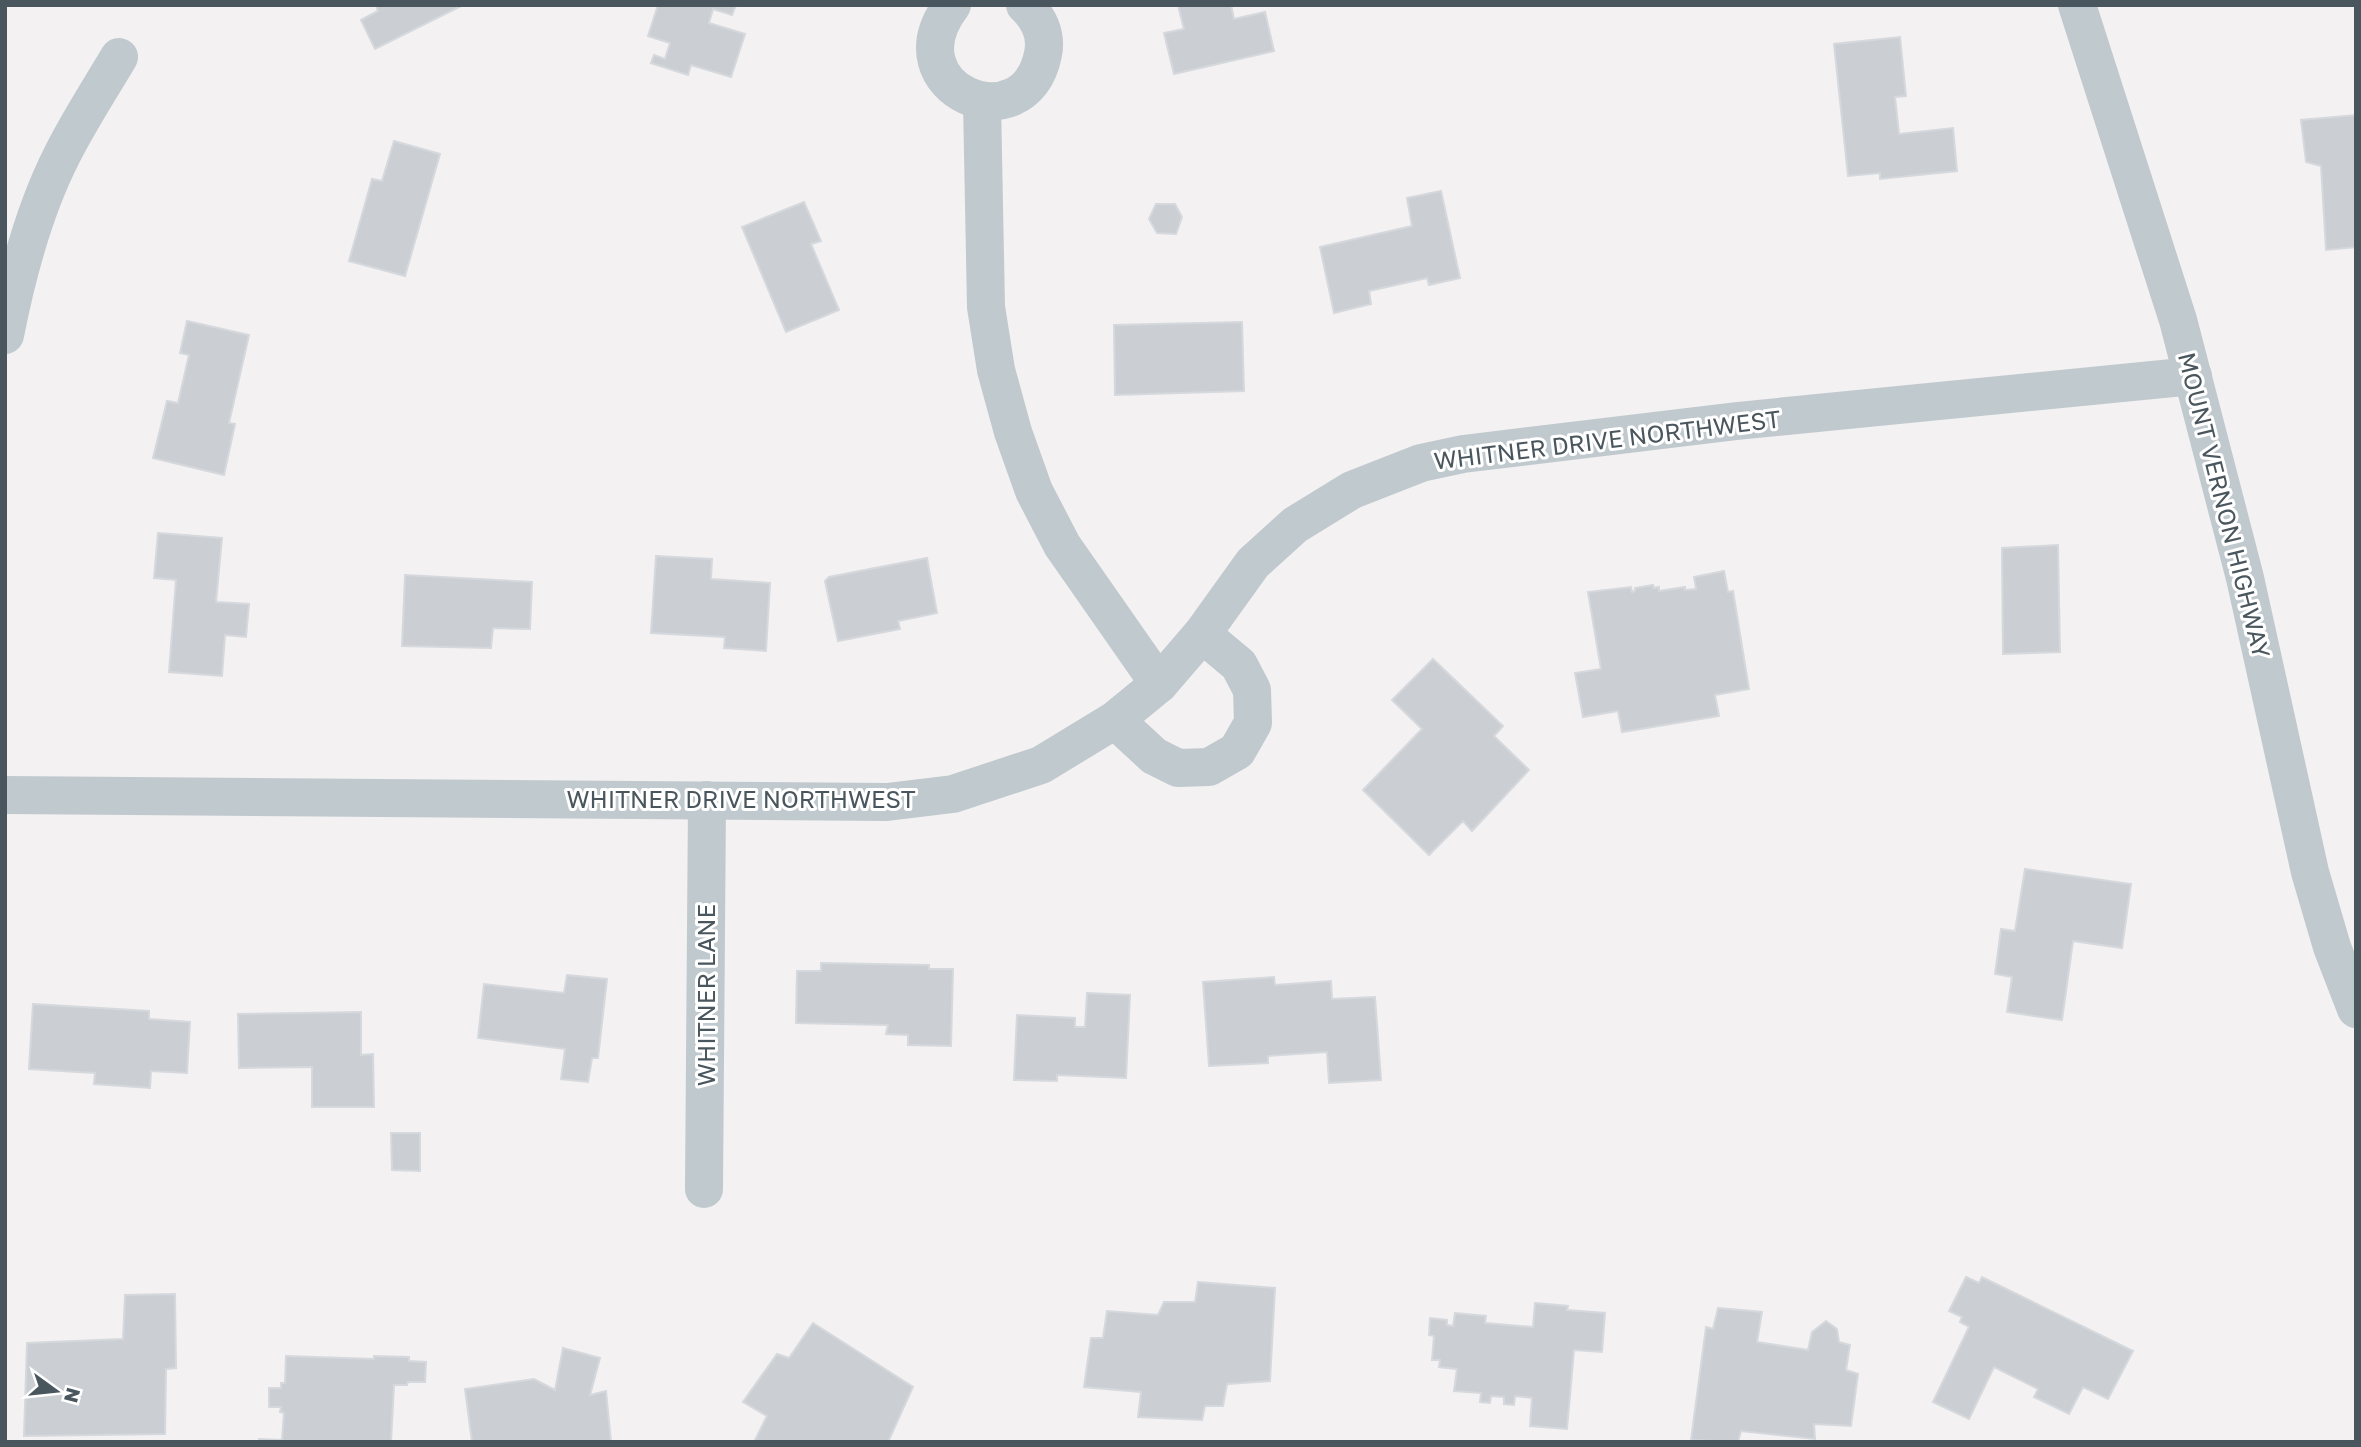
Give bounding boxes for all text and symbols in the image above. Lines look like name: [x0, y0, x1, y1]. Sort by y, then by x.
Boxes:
street label: MOUNT VERNON HIGHWAY: [2173, 349, 2277, 661]
street label: WHITNER DRIVE NORTHWEST: [1432, 403, 1782, 475]
street label: WHITNER DRIVE NORTHWEST: [566, 784, 916, 813]
street label: WHITNER LANE: [691, 904, 720, 1086]
north arrow: [21, 1356, 91, 1426]
text: N: [60, 1386, 86, 1405]

